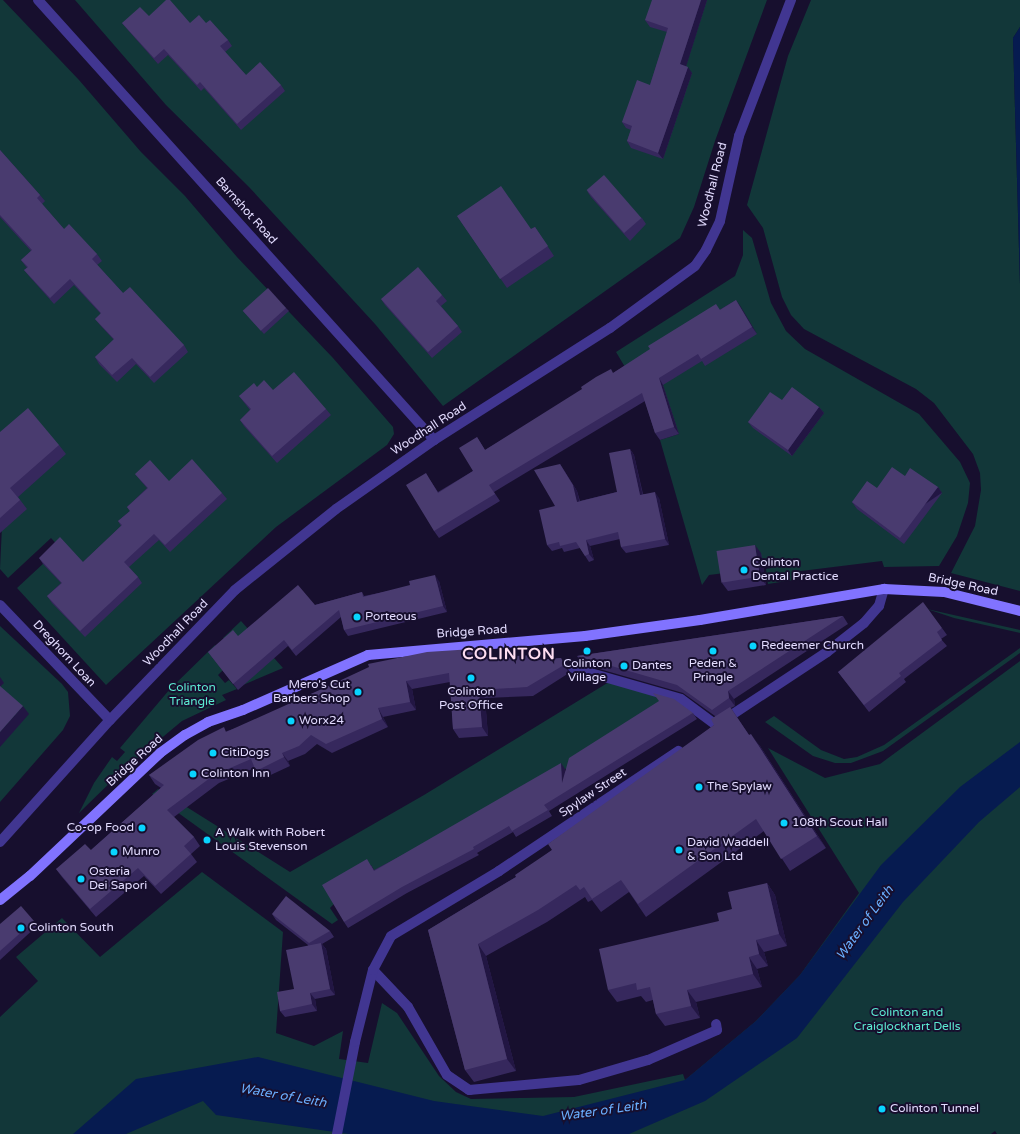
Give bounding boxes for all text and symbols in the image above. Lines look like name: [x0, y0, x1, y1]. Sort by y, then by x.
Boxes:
street label: Woodhall Road: [695, 141, 731, 229]
street label: Barnshot Road: [212, 175, 280, 247]
street label: Woodhall Road: [389, 399, 469, 459]
place label: Colinton Dental Practice: [752, 556, 839, 584]
marker: Colinton Dental Practice: [739, 565, 749, 575]
street label: Bridge Road: [927, 571, 999, 599]
street label: Woodhall Road: [141, 597, 211, 669]
place label: Porteous: [365, 610, 416, 624]
marker: Porteous: [352, 612, 362, 622]
street label: Dreghorn Loan: [30, 618, 98, 690]
street label: Bridge Road: [436, 622, 508, 642]
place label: Redeemer Church: [761, 639, 864, 653]
marker: Redeemer Church: [748, 641, 758, 651]
district label: COLINTON: [462, 644, 556, 664]
marker: Colinton Village: [582, 646, 592, 656]
marker: Peden & Pringle: [708, 646, 718, 656]
place label: Colinton Village: [563, 657, 611, 685]
place label: Peden & Pringle: [689, 657, 737, 685]
place label: Dantes: [632, 659, 672, 673]
marker: Dantes: [619, 661, 629, 671]
marker: Colinton Post Office: [466, 673, 476, 683]
place label: Mero's Cut Barbers Shop: [273, 678, 350, 706]
park label: Colinton Triangle: [168, 681, 216, 709]
place label: Colinton Post Office: [439, 685, 503, 713]
marker: Mero's Cut Barbers Shop: [353, 687, 363, 697]
place label: Worx24: [299, 714, 344, 728]
marker: Worx24: [286, 716, 296, 726]
street label: Bridge Road: [104, 732, 166, 790]
place label: CitiDogs: [221, 746, 269, 760]
marker: CitiDogs: [208, 748, 218, 758]
street label: Spylaw Street: [557, 765, 629, 821]
place label: Colinton Inn: [201, 767, 270, 781]
marker: Colinton Inn: [188, 769, 198, 779]
place label: The Spylaw: [707, 780, 772, 794]
marker: The Spylaw: [694, 782, 704, 792]
place label: 108th Scout Hall: [792, 816, 887, 830]
marker: 108th Scout Hall: [779, 818, 789, 828]
place label: Co-op Food: [67, 821, 134, 835]
marker: Co-op Food: [137, 823, 147, 833]
place label: A Walk with Robert Louis Stevenson: [215, 826, 325, 854]
marker: A Walk with Robert Louis Stevenson: [202, 835, 212, 845]
place label: David Waddell & Son Ltd: [687, 836, 769, 864]
place label: Munro: [122, 845, 160, 859]
marker: David Waddell & Son Ltd: [674, 845, 684, 855]
marker: Munro: [109, 847, 119, 857]
place label: Osteria Dei Sapori: [89, 865, 147, 893]
marker: Osteria Dei Sapori: [76, 874, 86, 884]
water label: Water of Leith: [833, 883, 897, 963]
place label: Colinton South: [29, 921, 114, 935]
marker: Colinton South: [16, 923, 26, 933]
park label: Colinton and Craiglockhart Dells: [853, 1006, 961, 1034]
water label: Water of Leith: [239, 1081, 327, 1111]
water label: Water of Leith: [559, 1097, 647, 1125]
place label: Colinton Tunnel: [890, 1102, 979, 1116]
marker: Colinton Tunnel: [877, 1104, 887, 1114]

